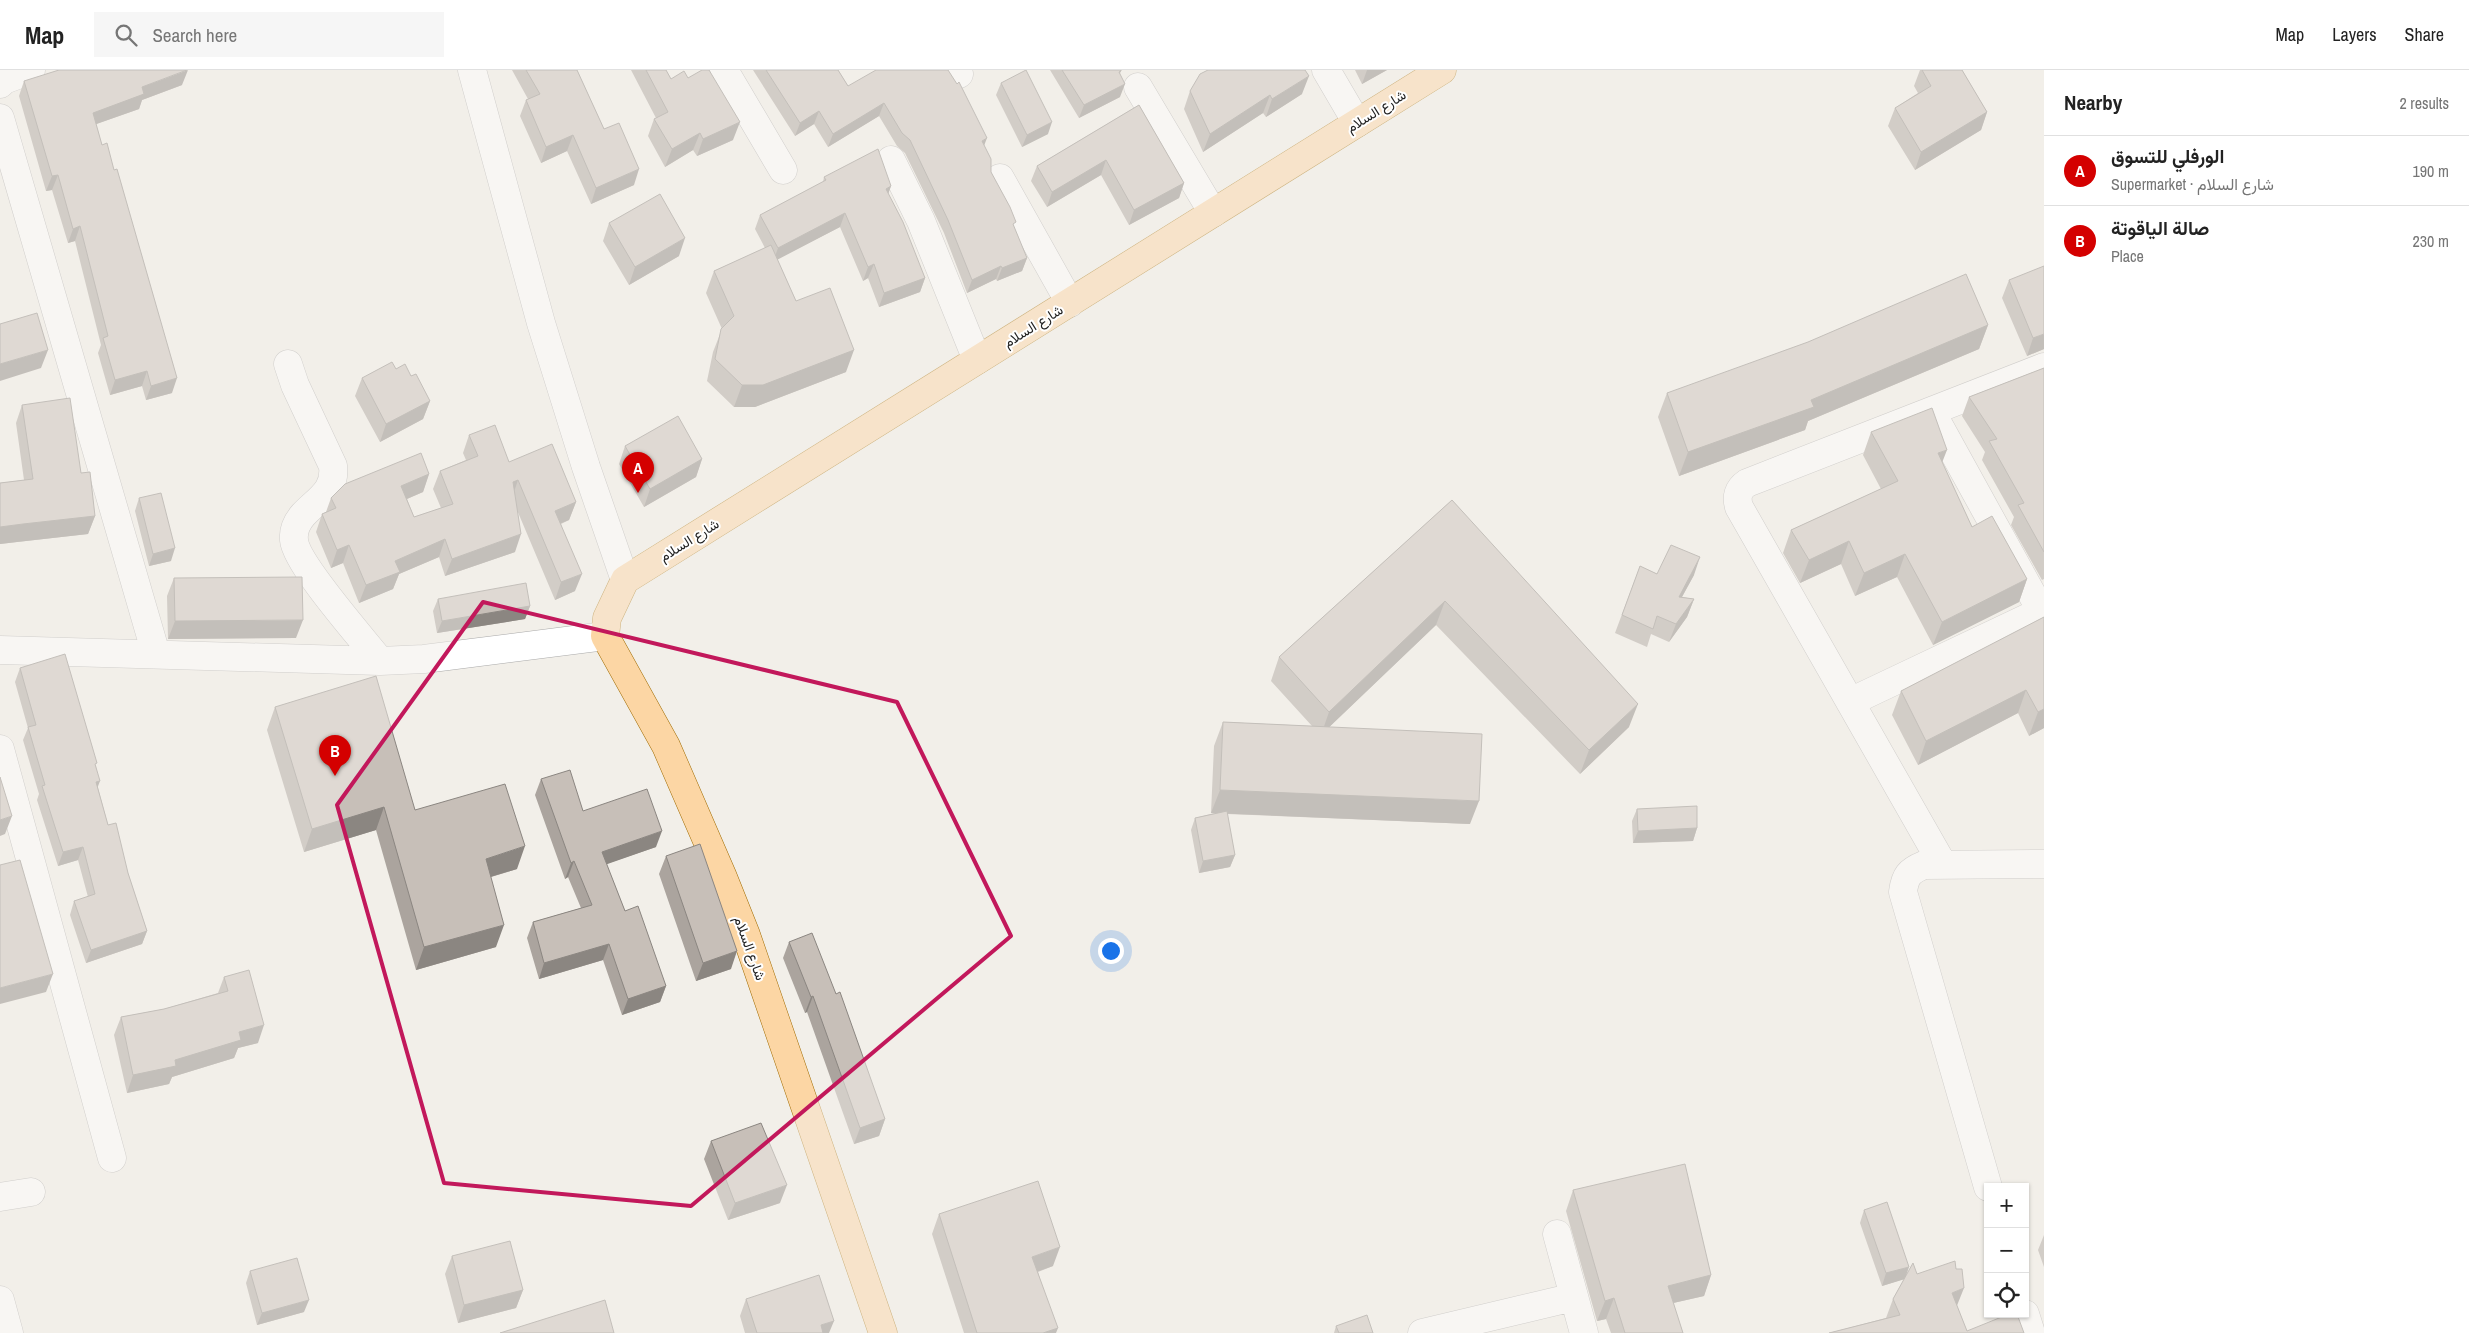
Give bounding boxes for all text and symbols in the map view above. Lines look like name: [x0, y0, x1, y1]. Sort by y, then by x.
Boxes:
search box: [94, 12, 444, 57]
text: Map: [25, 19, 64, 51]
icon: search: [112, 21, 140, 49]
text: Search here: [152, 22, 237, 48]
text: Map: [2276, 22, 2304, 47]
text: Layers: [2332, 22, 2377, 47]
text: Share: [2405, 22, 2444, 47]
street label: شارع السلام: [1343, 86, 1410, 138]
text: Nearby: [2064, 88, 2122, 117]
text: 2 results: [2399, 92, 2449, 114]
text: الورفلي للتسوق: [2111, 143, 2224, 169]
text: A: [2075, 160, 2085, 182]
text: 190 m: [2413, 160, 2449, 182]
text: Supermarket · شارع السلام: [2111, 173, 2274, 195]
text: صالة الياقوتة: [2111, 215, 2209, 241]
text: B: [2075, 230, 2085, 252]
text: 230 m: [2413, 230, 2449, 252]
text: Place: [2111, 245, 2144, 267]
street label: شارع السلام: [1000, 301, 1067, 353]
pin: A: [622, 452, 654, 493]
street label: شارع السلام: [656, 515, 723, 567]
pin: B: [319, 735, 351, 776]
street label: شارع السلام: [728, 913, 770, 983]
your location: [1098, 938, 1124, 964]
map controls: [1984, 1183, 2029, 1318]
button: +: [1984, 1183, 2029, 1228]
button: −: [1984, 1228, 2029, 1273]
button: locate: [1984, 1273, 2029, 1318]

